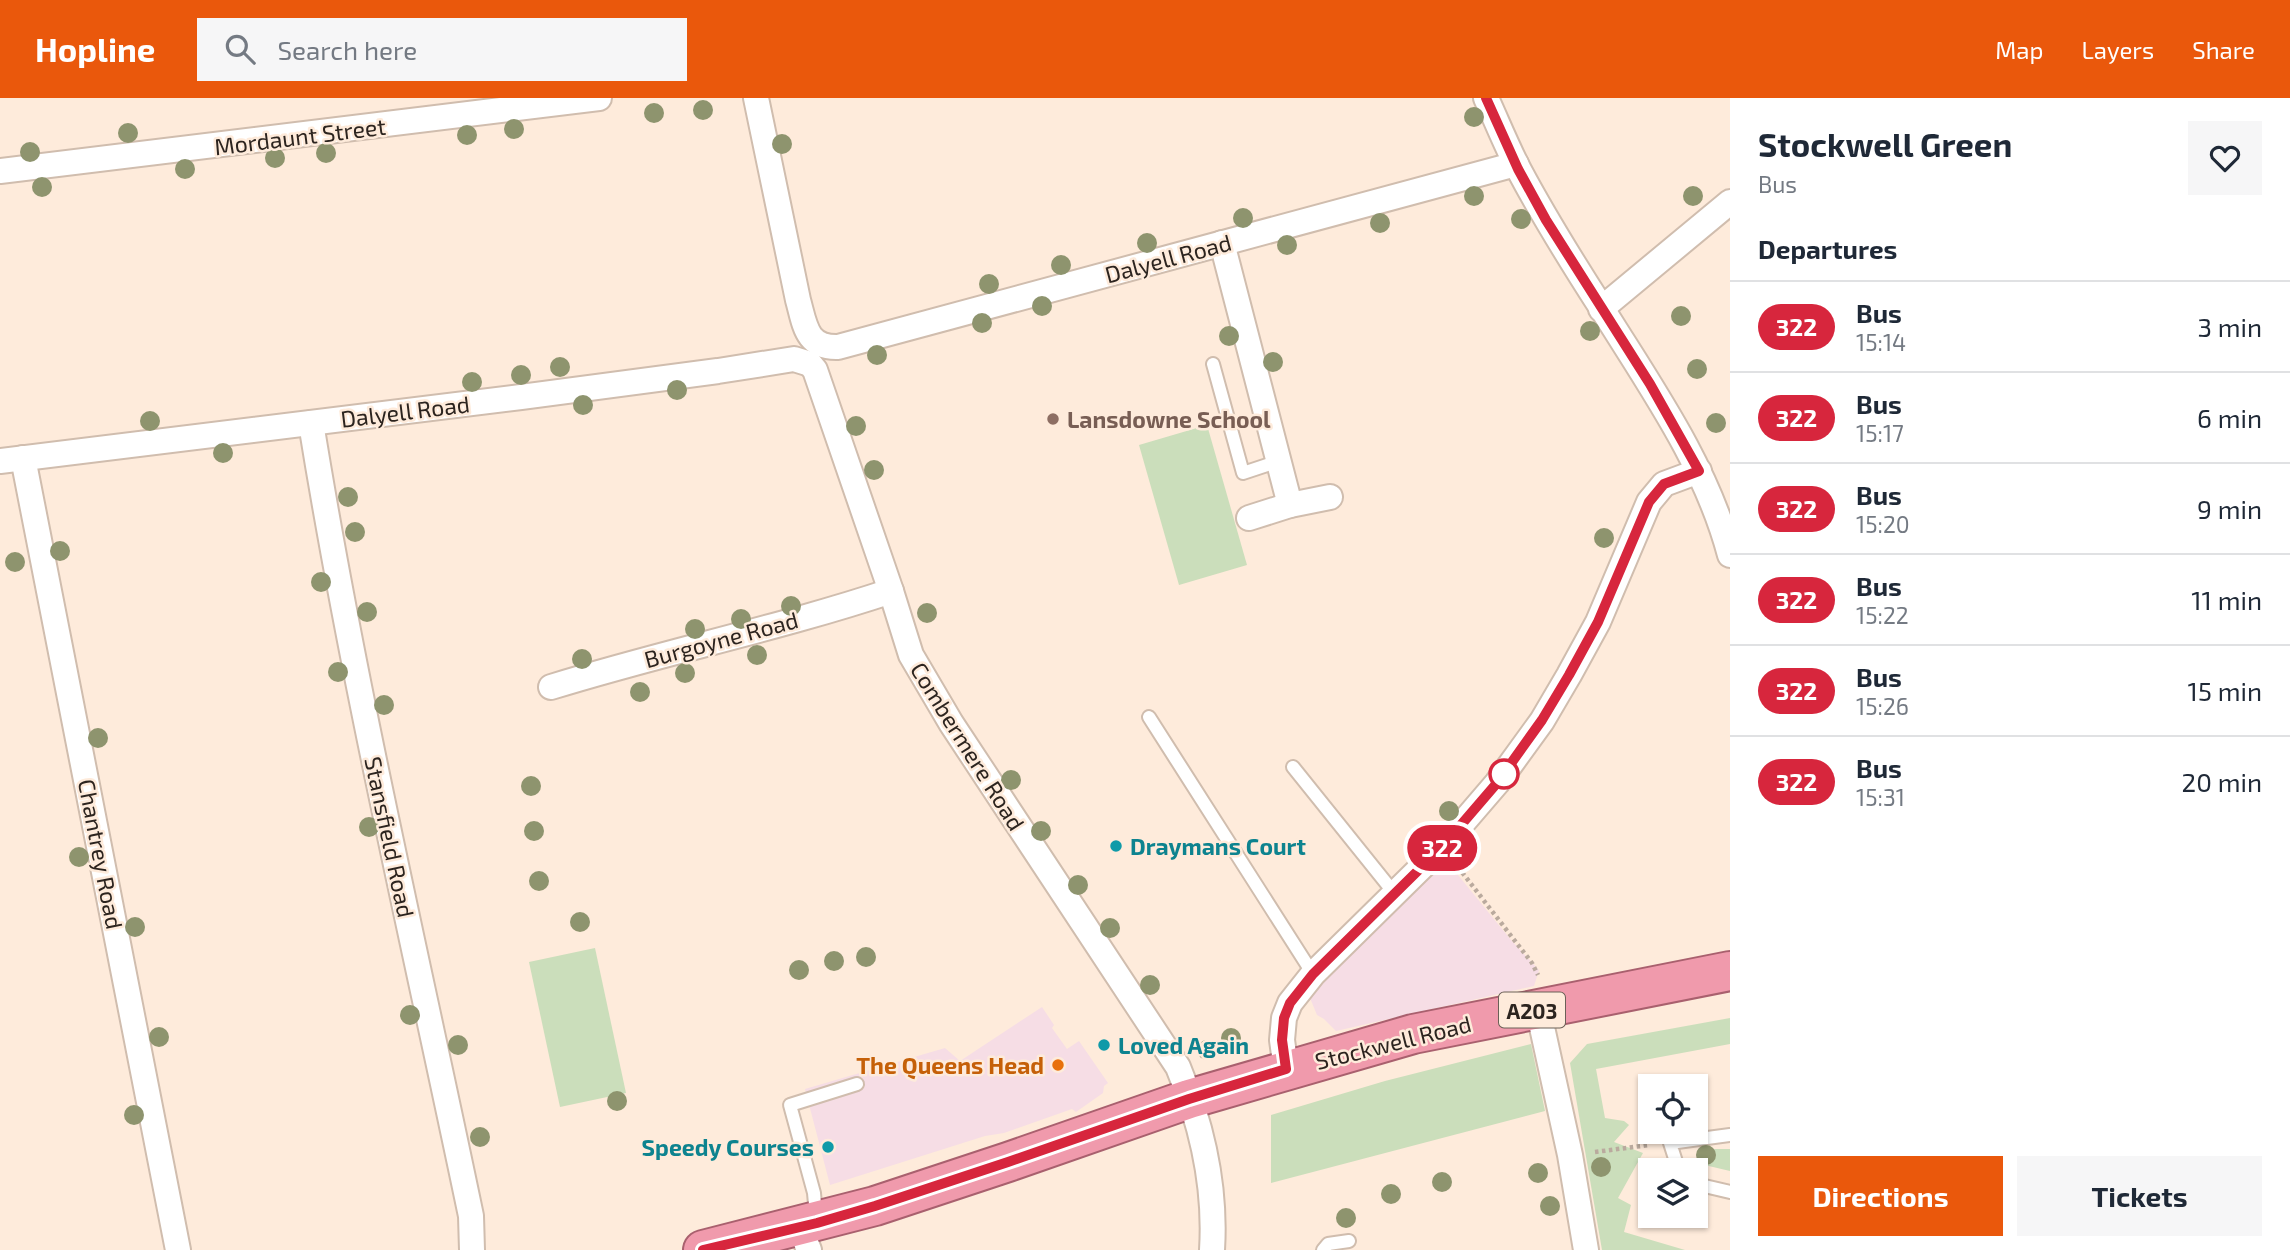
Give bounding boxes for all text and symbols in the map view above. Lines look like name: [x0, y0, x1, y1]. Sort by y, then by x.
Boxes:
search box: [197, 18, 687, 81]
text: Hopline: [35, 29, 155, 69]
icon: search: [221, 30, 259, 68]
text: Search here: [277, 34, 417, 65]
text: Map: [1995, 35, 2043, 64]
text: Layers: [2081, 35, 2154, 64]
text: Share: [2192, 35, 2255, 64]
street label: Mordaunt Street: [213, 112, 387, 160]
button: heart: [2188, 121, 2262, 195]
text: Stockwell Green: [1758, 124, 2012, 164]
text: Bus: [1758, 170, 1797, 198]
street label: Dalyell Road: [1102, 228, 1234, 288]
text: Departures: [1758, 233, 1897, 264]
text: Bus: [1856, 297, 1902, 328]
text: 3 min: [2197, 311, 2262, 342]
text: 322: [1776, 312, 1817, 341]
text: 15:14: [1856, 328, 1906, 356]
text: Bus: [1856, 388, 1902, 419]
street label: Dalyell Road: [339, 389, 471, 433]
text: 6 min: [2197, 402, 2262, 433]
text: 322: [1776, 403, 1817, 432]
place label: Lansdowne School: [1067, 405, 1271, 433]
marker: Lansdowne School: [1045, 411, 1061, 427]
text: 15:17: [1856, 419, 1904, 447]
text: Bus: [1856, 479, 1902, 510]
text: 9 min: [2197, 493, 2262, 524]
text: 322: [1776, 494, 1817, 523]
text: 15:20: [1856, 510, 1910, 538]
text: Bus: [1856, 570, 1902, 601]
text: 11 min: [2191, 584, 2262, 615]
text: 322: [1776, 585, 1817, 614]
text: 15:22: [1856, 601, 1909, 629]
street label: Burgoyne Road: [641, 605, 801, 673]
street label: Combermere Road: [905, 657, 1031, 835]
text: Bus: [1856, 661, 1902, 692]
text: 15 min: [2188, 675, 2262, 706]
text: 322: [1776, 676, 1817, 705]
text: 15:26: [1856, 692, 1909, 720]
text: Bus: [1856, 752, 1902, 783]
street label: Stansfield Road: [359, 754, 421, 920]
unlabelled marker: [1489, 759, 1519, 789]
text: 20 min: [2182, 766, 2262, 797]
text: 322: [1776, 767, 1817, 796]
street label: Chantrey Road: [73, 777, 129, 931]
text: 15:31: [1856, 783, 1905, 811]
line badge: 322: [1402, 825, 1482, 871]
place label: Draymans Court: [1130, 832, 1306, 860]
text: 322: [1421, 833, 1463, 862]
marker: Draymans Court: [1108, 838, 1124, 854]
road number: A203: [1499, 992, 1565, 1028]
street label: Stockwell Road: [1312, 1009, 1474, 1075]
place label: Loved Again: [1118, 1031, 1249, 1059]
marker: Loved Again: [1096, 1037, 1112, 1053]
place label: The Queens Head: [856, 1051, 1044, 1080]
marker: The Queens Head: [1050, 1057, 1066, 1073]
map controls: [1638, 1074, 1708, 1228]
button: locate: [1638, 1074, 1708, 1144]
place label: Speedy Courses: [642, 1133, 814, 1161]
marker: Speedy Courses: [820, 1139, 836, 1155]
button: Directions: [1758, 1156, 2003, 1236]
button: Tickets: [2017, 1156, 2262, 1236]
button: layers: [1638, 1158, 1708, 1228]

